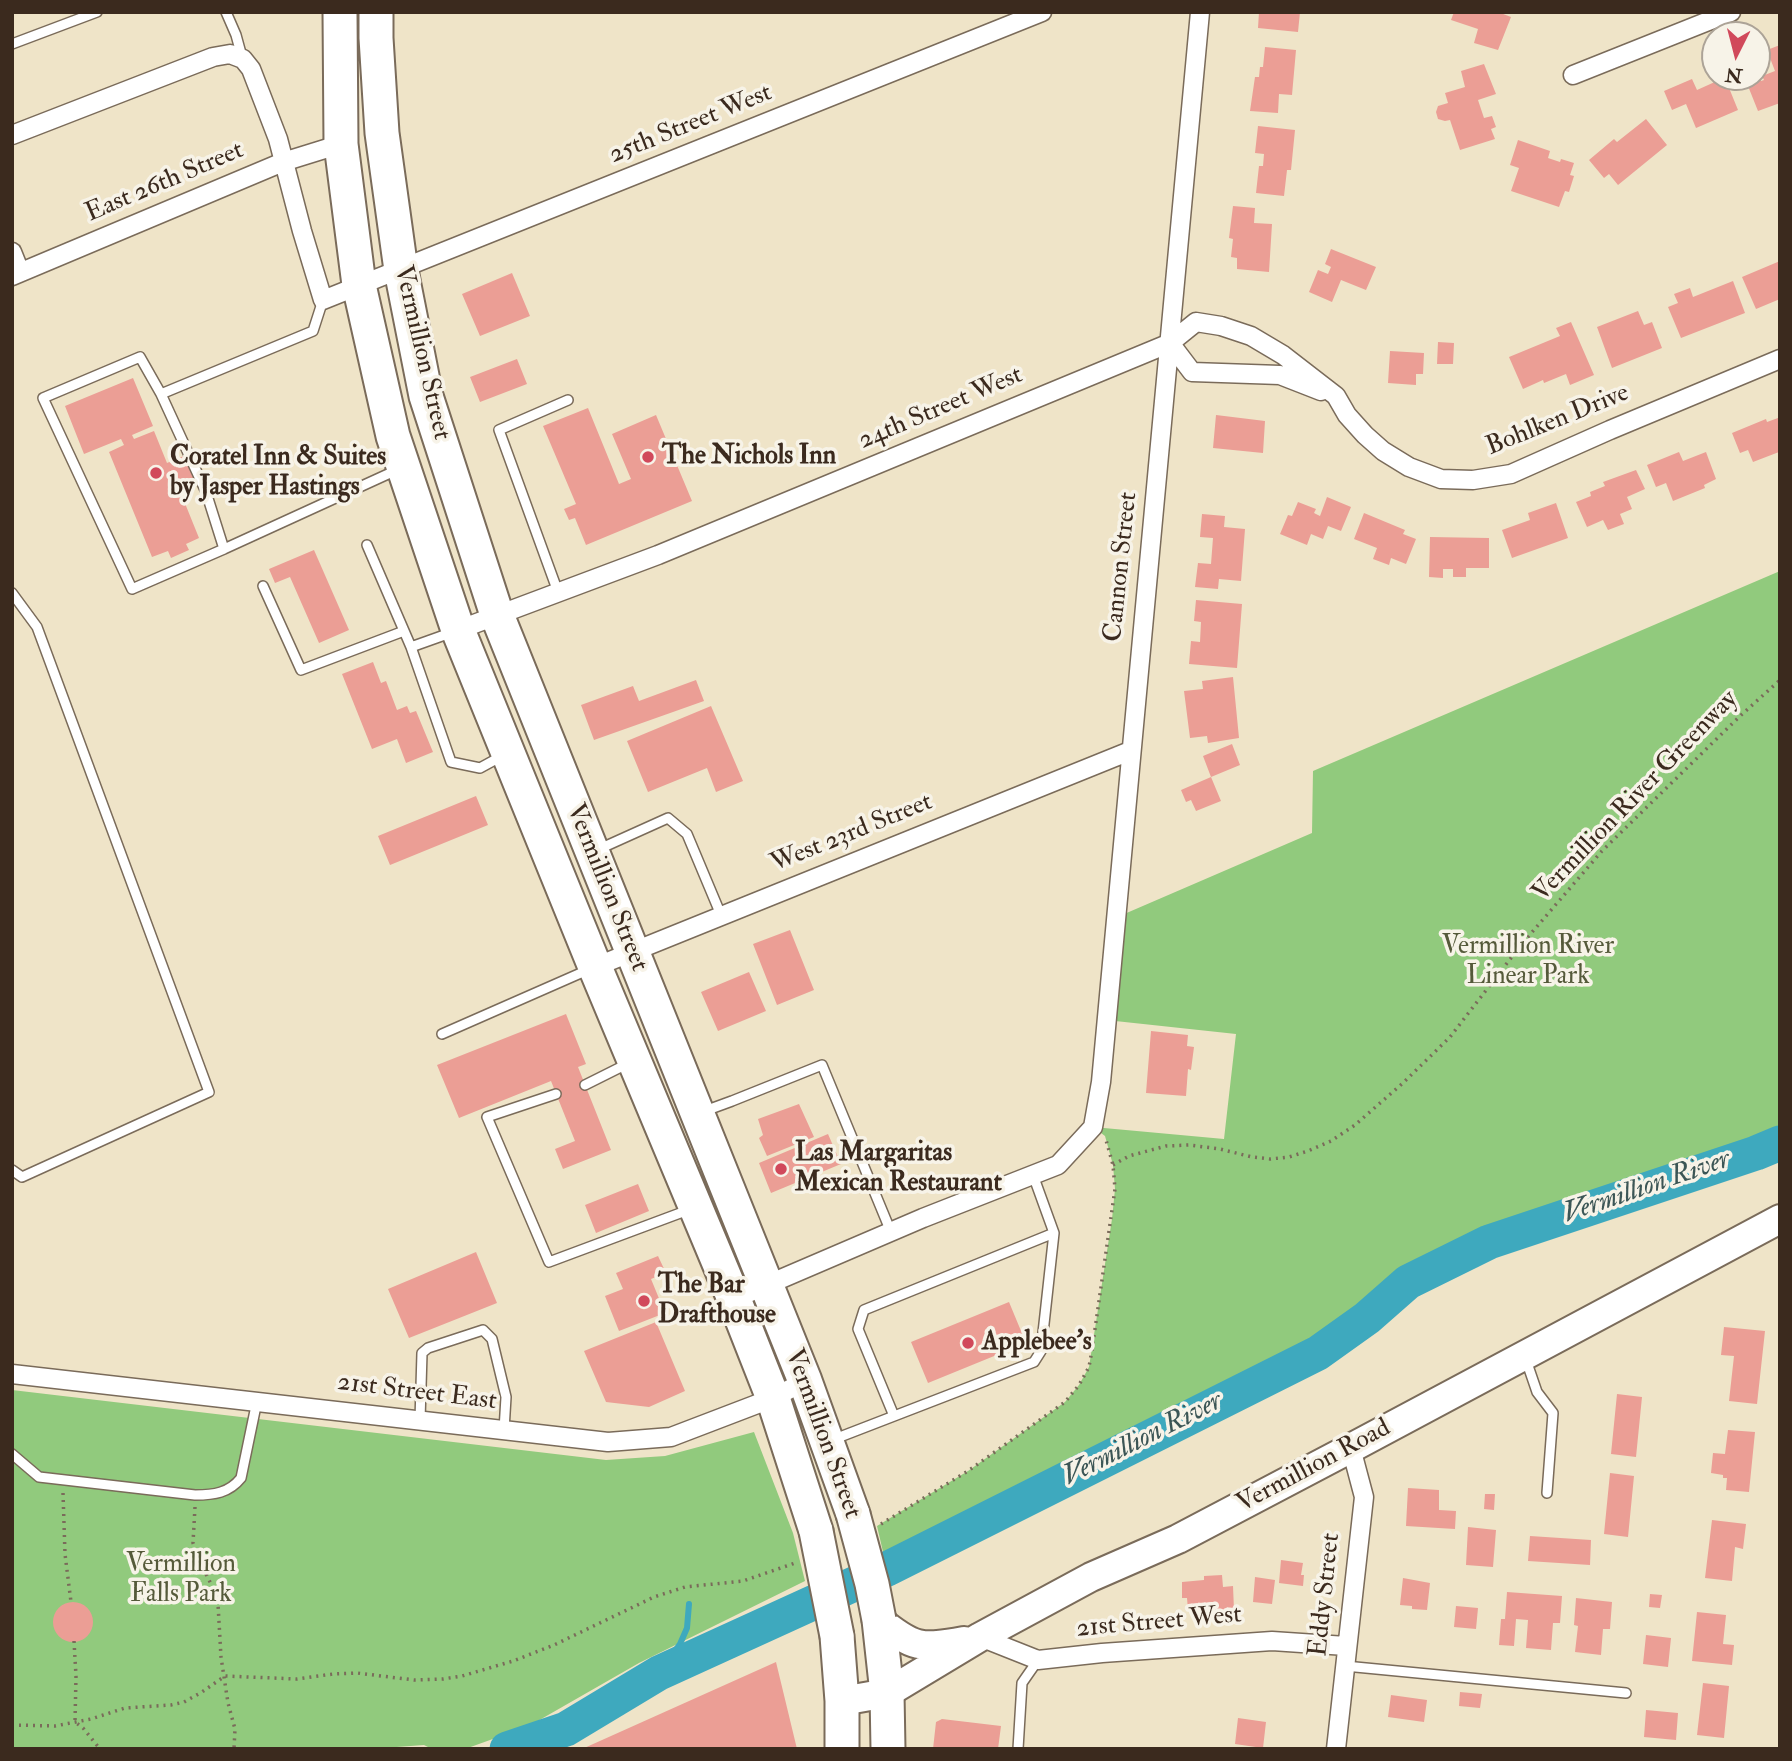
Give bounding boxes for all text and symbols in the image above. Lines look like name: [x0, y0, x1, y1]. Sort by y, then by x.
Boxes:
north arrow: [1701, 21, 1771, 91]
text: N: [1724, 62, 1744, 88]
street label: 25th Street West: [605, 78, 777, 172]
street label: East 26th Street: [81, 136, 249, 230]
street label: Vermillion Street: [386, 263, 456, 443]
street label: 24th Street West: [854, 360, 1028, 458]
street label: Bohlken Drive: [1482, 378, 1634, 464]
place label: The Nichols Inn: [662, 441, 836, 473]
place label: Coratel Inn & Suites by Jasper Hastings: [170, 442, 386, 504]
marker: The Nichols Inn: [640, 449, 656, 465]
marker: Coratel Inn & Suites by Jasper Hastings: [148, 465, 164, 481]
street label: Cannon Street: [1099, 491, 1145, 643]
street label: Vermillion River Greenway: [1527, 685, 1745, 909]
street label: West 23rd Street: [767, 787, 937, 881]
street label: Vermillion Street: [558, 800, 654, 976]
park label: Vermillion River Linear Park: [1442, 931, 1614, 992]
place label: Las Margaritas Mexican Restaurant: [795, 1138, 1002, 1200]
water label: Vermillion River: [1559, 1144, 1735, 1232]
marker: Las Margaritas Mexican Restaurant: [773, 1161, 789, 1177]
place label: The Bar Drafthouse: [658, 1270, 776, 1332]
marker: The Bar Drafthouse: [636, 1293, 652, 1309]
place label: Applebee's: [982, 1327, 1092, 1359]
marker: Applebee's: [960, 1335, 976, 1351]
street label: Vermillion Street: [777, 1345, 867, 1523]
street label: 21st Street East: [336, 1368, 498, 1418]
water label: Vermillion River: [1058, 1385, 1228, 1495]
street label: Vermillion Road: [1232, 1413, 1396, 1521]
street label: Eddy Street: [1304, 1532, 1348, 1658]
park label: Vermillion Falls Park: [126, 1549, 236, 1610]
street label: 21st Street West: [1075, 1600, 1243, 1646]

